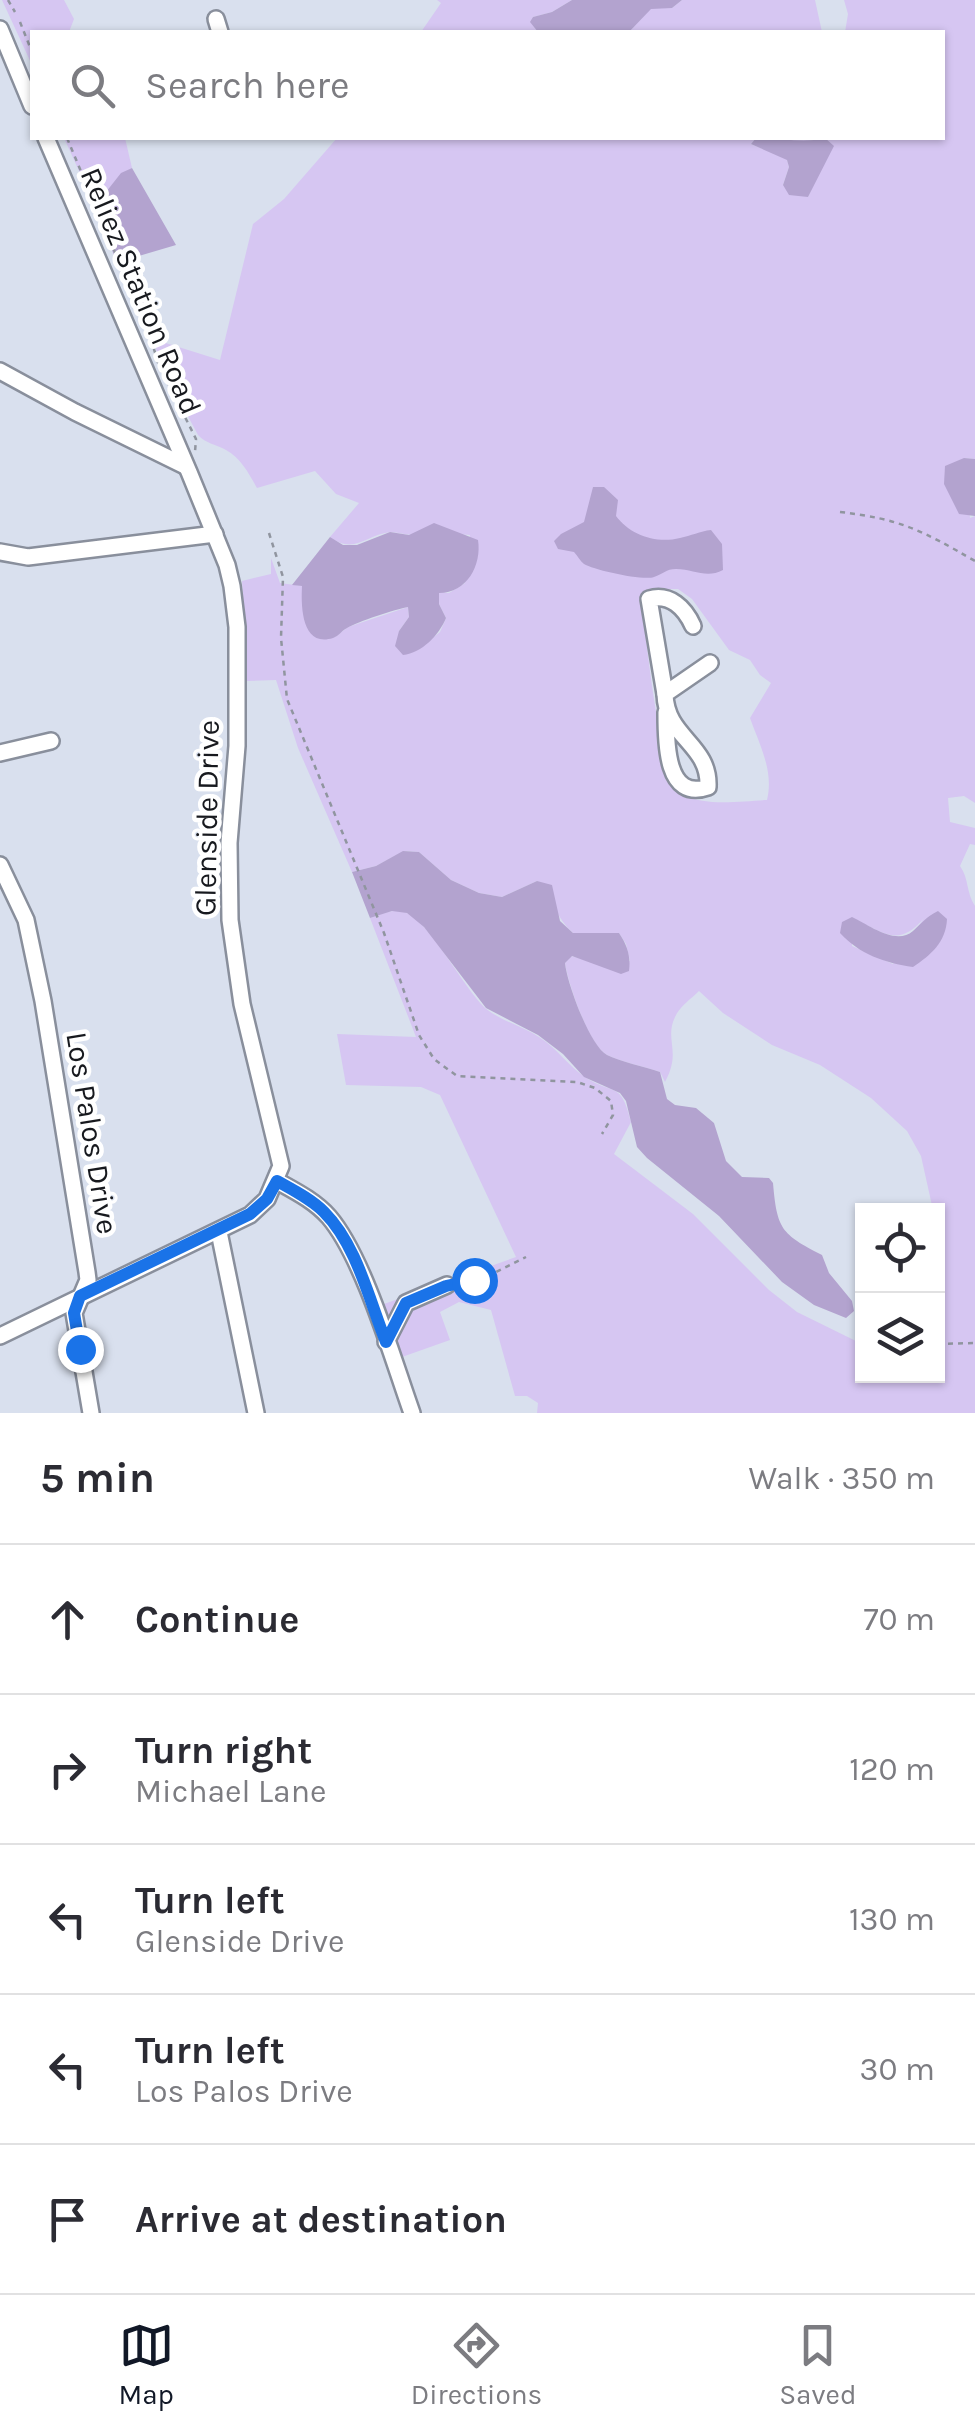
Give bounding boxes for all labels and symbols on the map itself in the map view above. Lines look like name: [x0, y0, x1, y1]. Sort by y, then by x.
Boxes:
street label: Reliez Station Road: [73, 162, 209, 420]
street label: Glenside Drive: [187, 720, 227, 916]
street label: Los Palos Drive: [58, 1029, 126, 1237]
route start: [452, 1258, 498, 1304]
route end: [58, 1327, 104, 1373]

